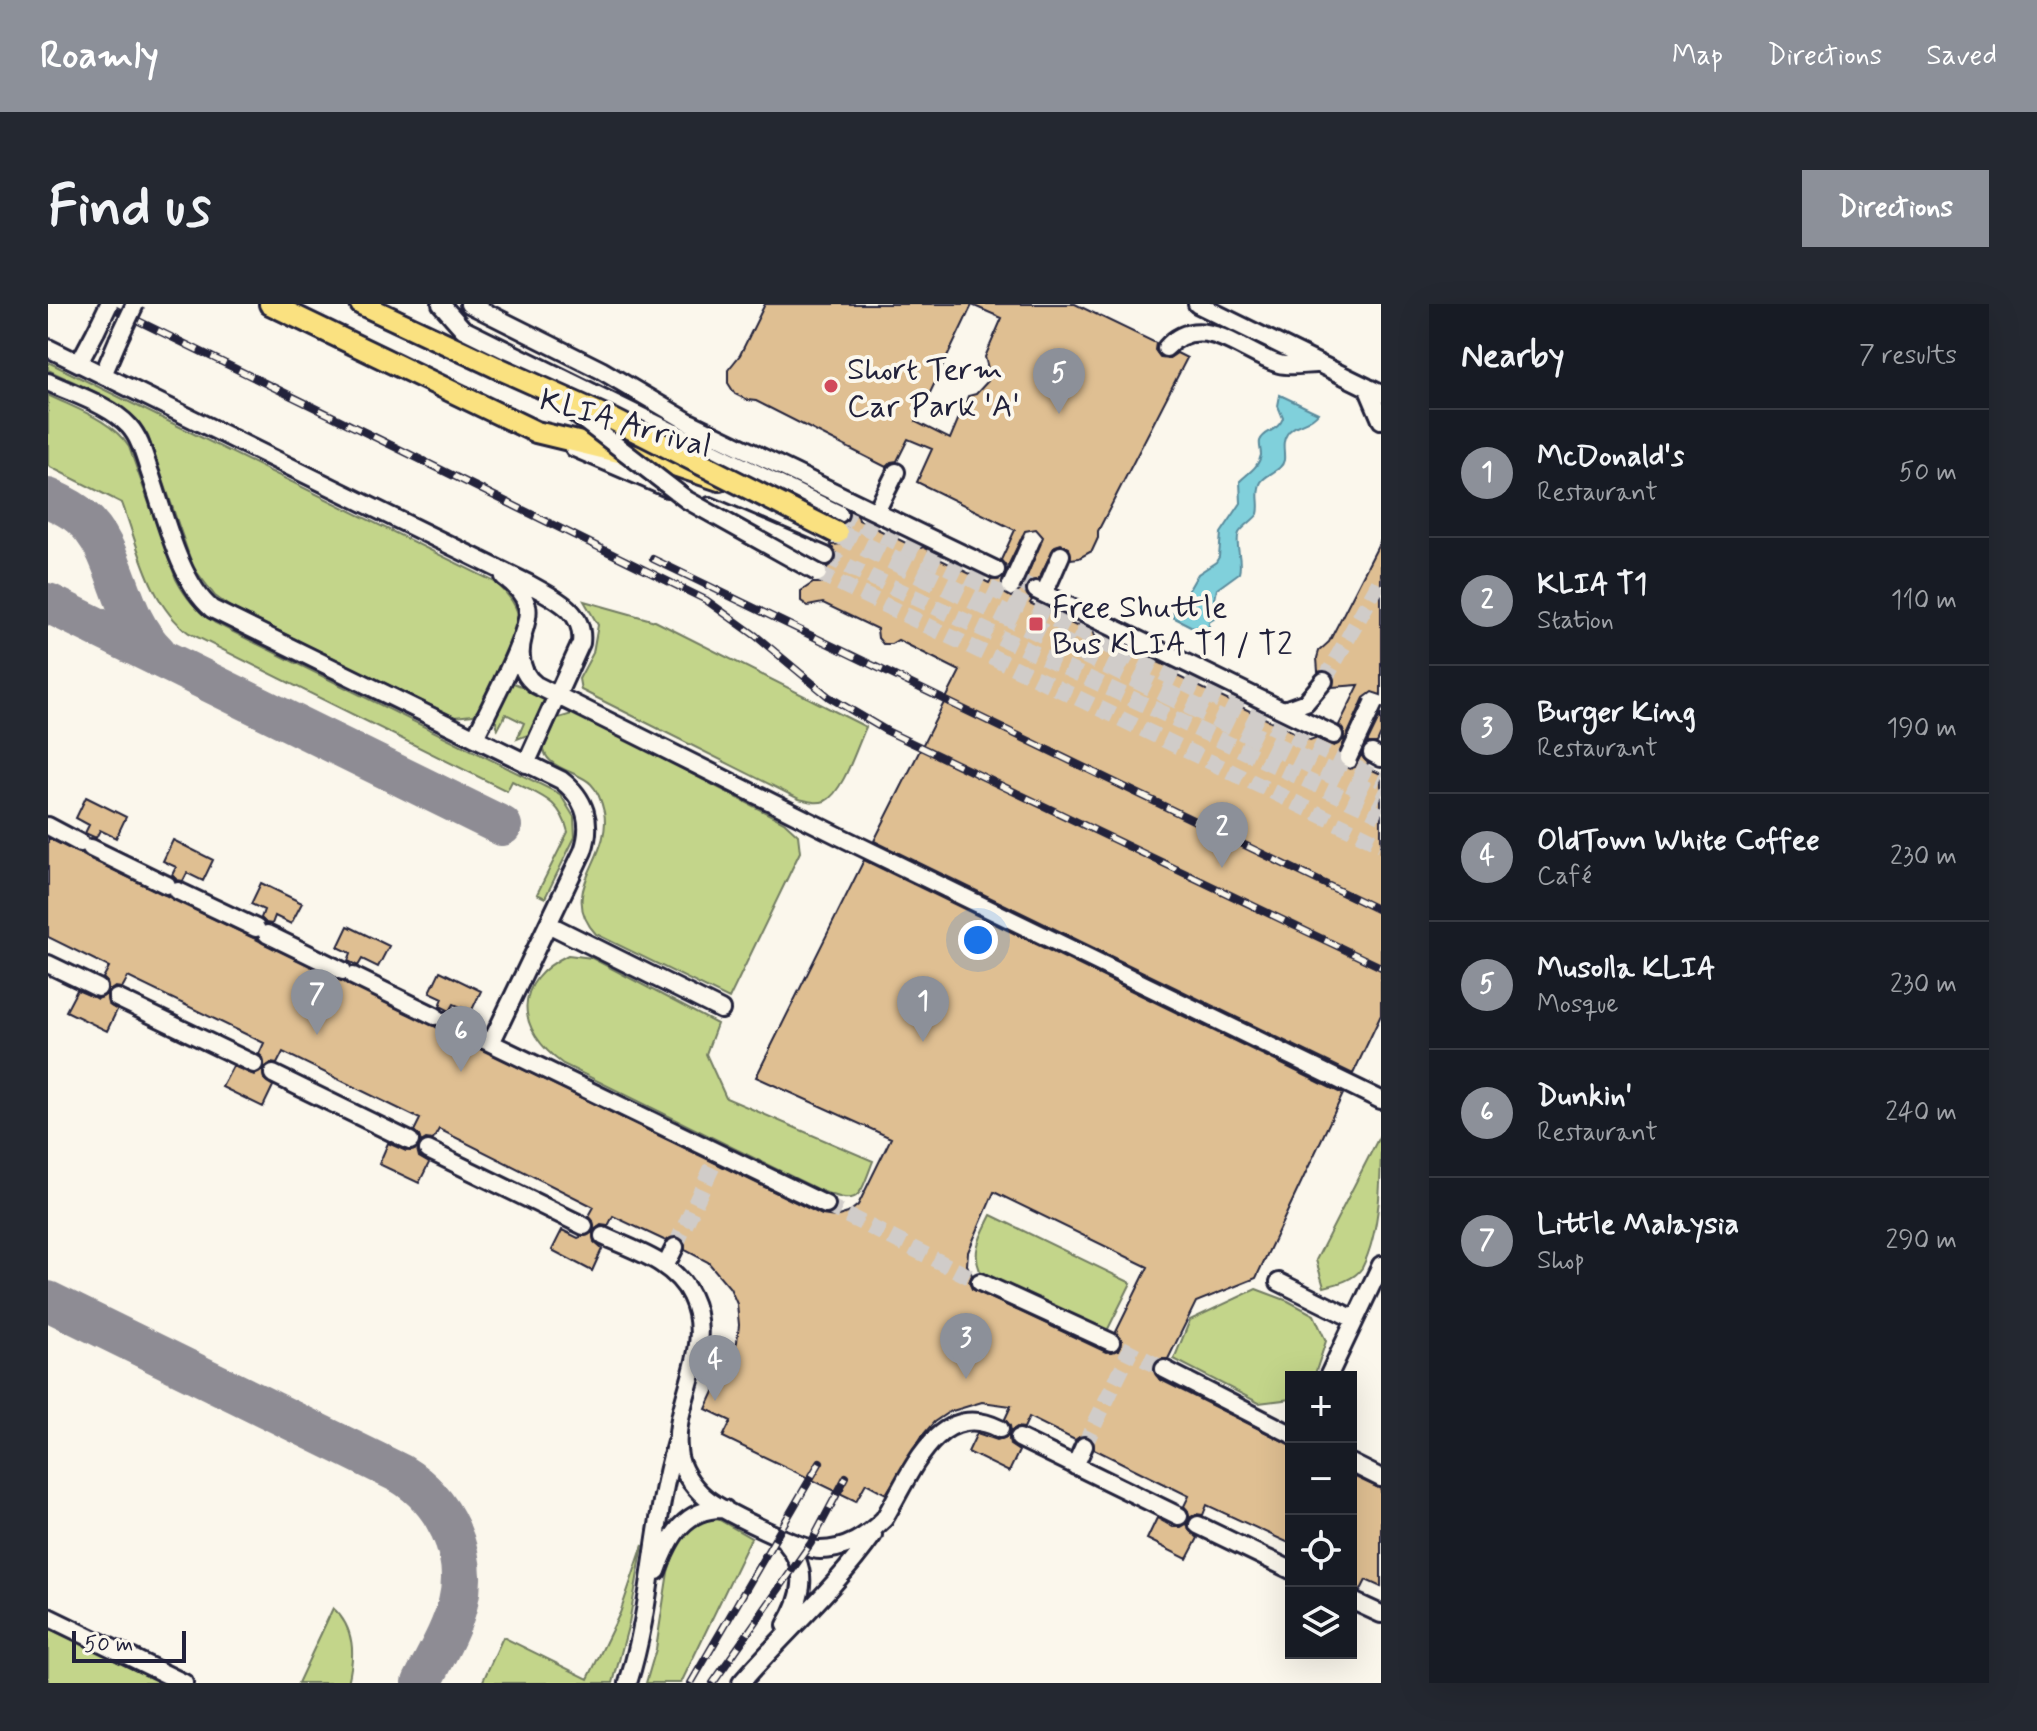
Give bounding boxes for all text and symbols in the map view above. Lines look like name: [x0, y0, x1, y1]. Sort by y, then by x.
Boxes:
text: Roamly: [40, 32, 159, 81]
text: Map: [1672, 38, 1723, 75]
text: Directions: [1767, 38, 1882, 75]
text: Saved: [1926, 38, 1997, 75]
button: Directions: [1802, 170, 1989, 247]
text: Find us: [48, 172, 211, 245]
text: Nearby: [1461, 334, 1565, 379]
text: 7 results: [1859, 339, 1957, 373]
pin: 5: [1033, 348, 1085, 414]
place label: Short Term Car Park 'A': [847, 349, 1020, 428]
marker: Short Term Car Park 'A': [822, 377, 840, 395]
street label: KLIA Arrival: [535, 379, 716, 468]
text: McDonald's: [1537, 437, 1684, 476]
text: 1: [1481, 456, 1493, 490]
text: 50 m: [1899, 456, 1957, 490]
text: Restaurant: [1537, 476, 1658, 510]
text: KLIA T1: [1537, 565, 1647, 604]
text: 2: [1481, 584, 1493, 618]
text: 110 m: [1891, 584, 1957, 618]
place label: Free Shuttle Bus KLIA T1 / T2: [1052, 587, 1293, 666]
text: Station: [1537, 604, 1614, 638]
marker: Free Shuttle Bus KLIA T1 / T2: [1027, 615, 1045, 633]
text: Burger King: [1537, 693, 1696, 732]
text: 3: [1481, 712, 1493, 746]
text: 190 m: [1887, 712, 1957, 746]
text: Restaurant: [1537, 732, 1658, 766]
pin: 2: [1196, 802, 1248, 868]
text: OldTown White Coffee: [1537, 821, 1820, 860]
text: 4: [1479, 840, 1495, 874]
text: 230 m: [1890, 840, 1957, 874]
text: Café: [1537, 860, 1592, 894]
your location: [958, 920, 998, 960]
text: Musolla KLIA: [1537, 949, 1715, 988]
text: 5: [1479, 968, 1495, 1002]
text: 230 m: [1890, 968, 1957, 1002]
pin: 7: [291, 969, 343, 1035]
pin: 1: [897, 976, 949, 1042]
text: Mosque: [1537, 988, 1619, 1022]
pin: 6: [435, 1006, 487, 1072]
text: Dunkin': [1537, 1077, 1632, 1116]
text: 6: [1480, 1096, 1494, 1130]
text: 240 m: [1885, 1096, 1957, 1130]
text: Restaurant: [1537, 1116, 1658, 1150]
text: Little Malaysia: [1537, 1205, 1739, 1244]
text: 7: [1479, 1224, 1495, 1258]
text: 290 m: [1885, 1224, 1957, 1258]
text: Shop: [1537, 1244, 1585, 1278]
pin: 3: [940, 1313, 992, 1379]
pin: 4: [689, 1335, 741, 1401]
map controls: [1285, 1371, 1357, 1659]
button: +: [1285, 1371, 1357, 1443]
button: −: [1285, 1443, 1357, 1515]
button: locate: [1285, 1515, 1357, 1587]
button: layers: [1285, 1587, 1357, 1659]
scale bar: [72, 1627, 186, 1663]
text: 50 m: [84, 1631, 133, 1659]

